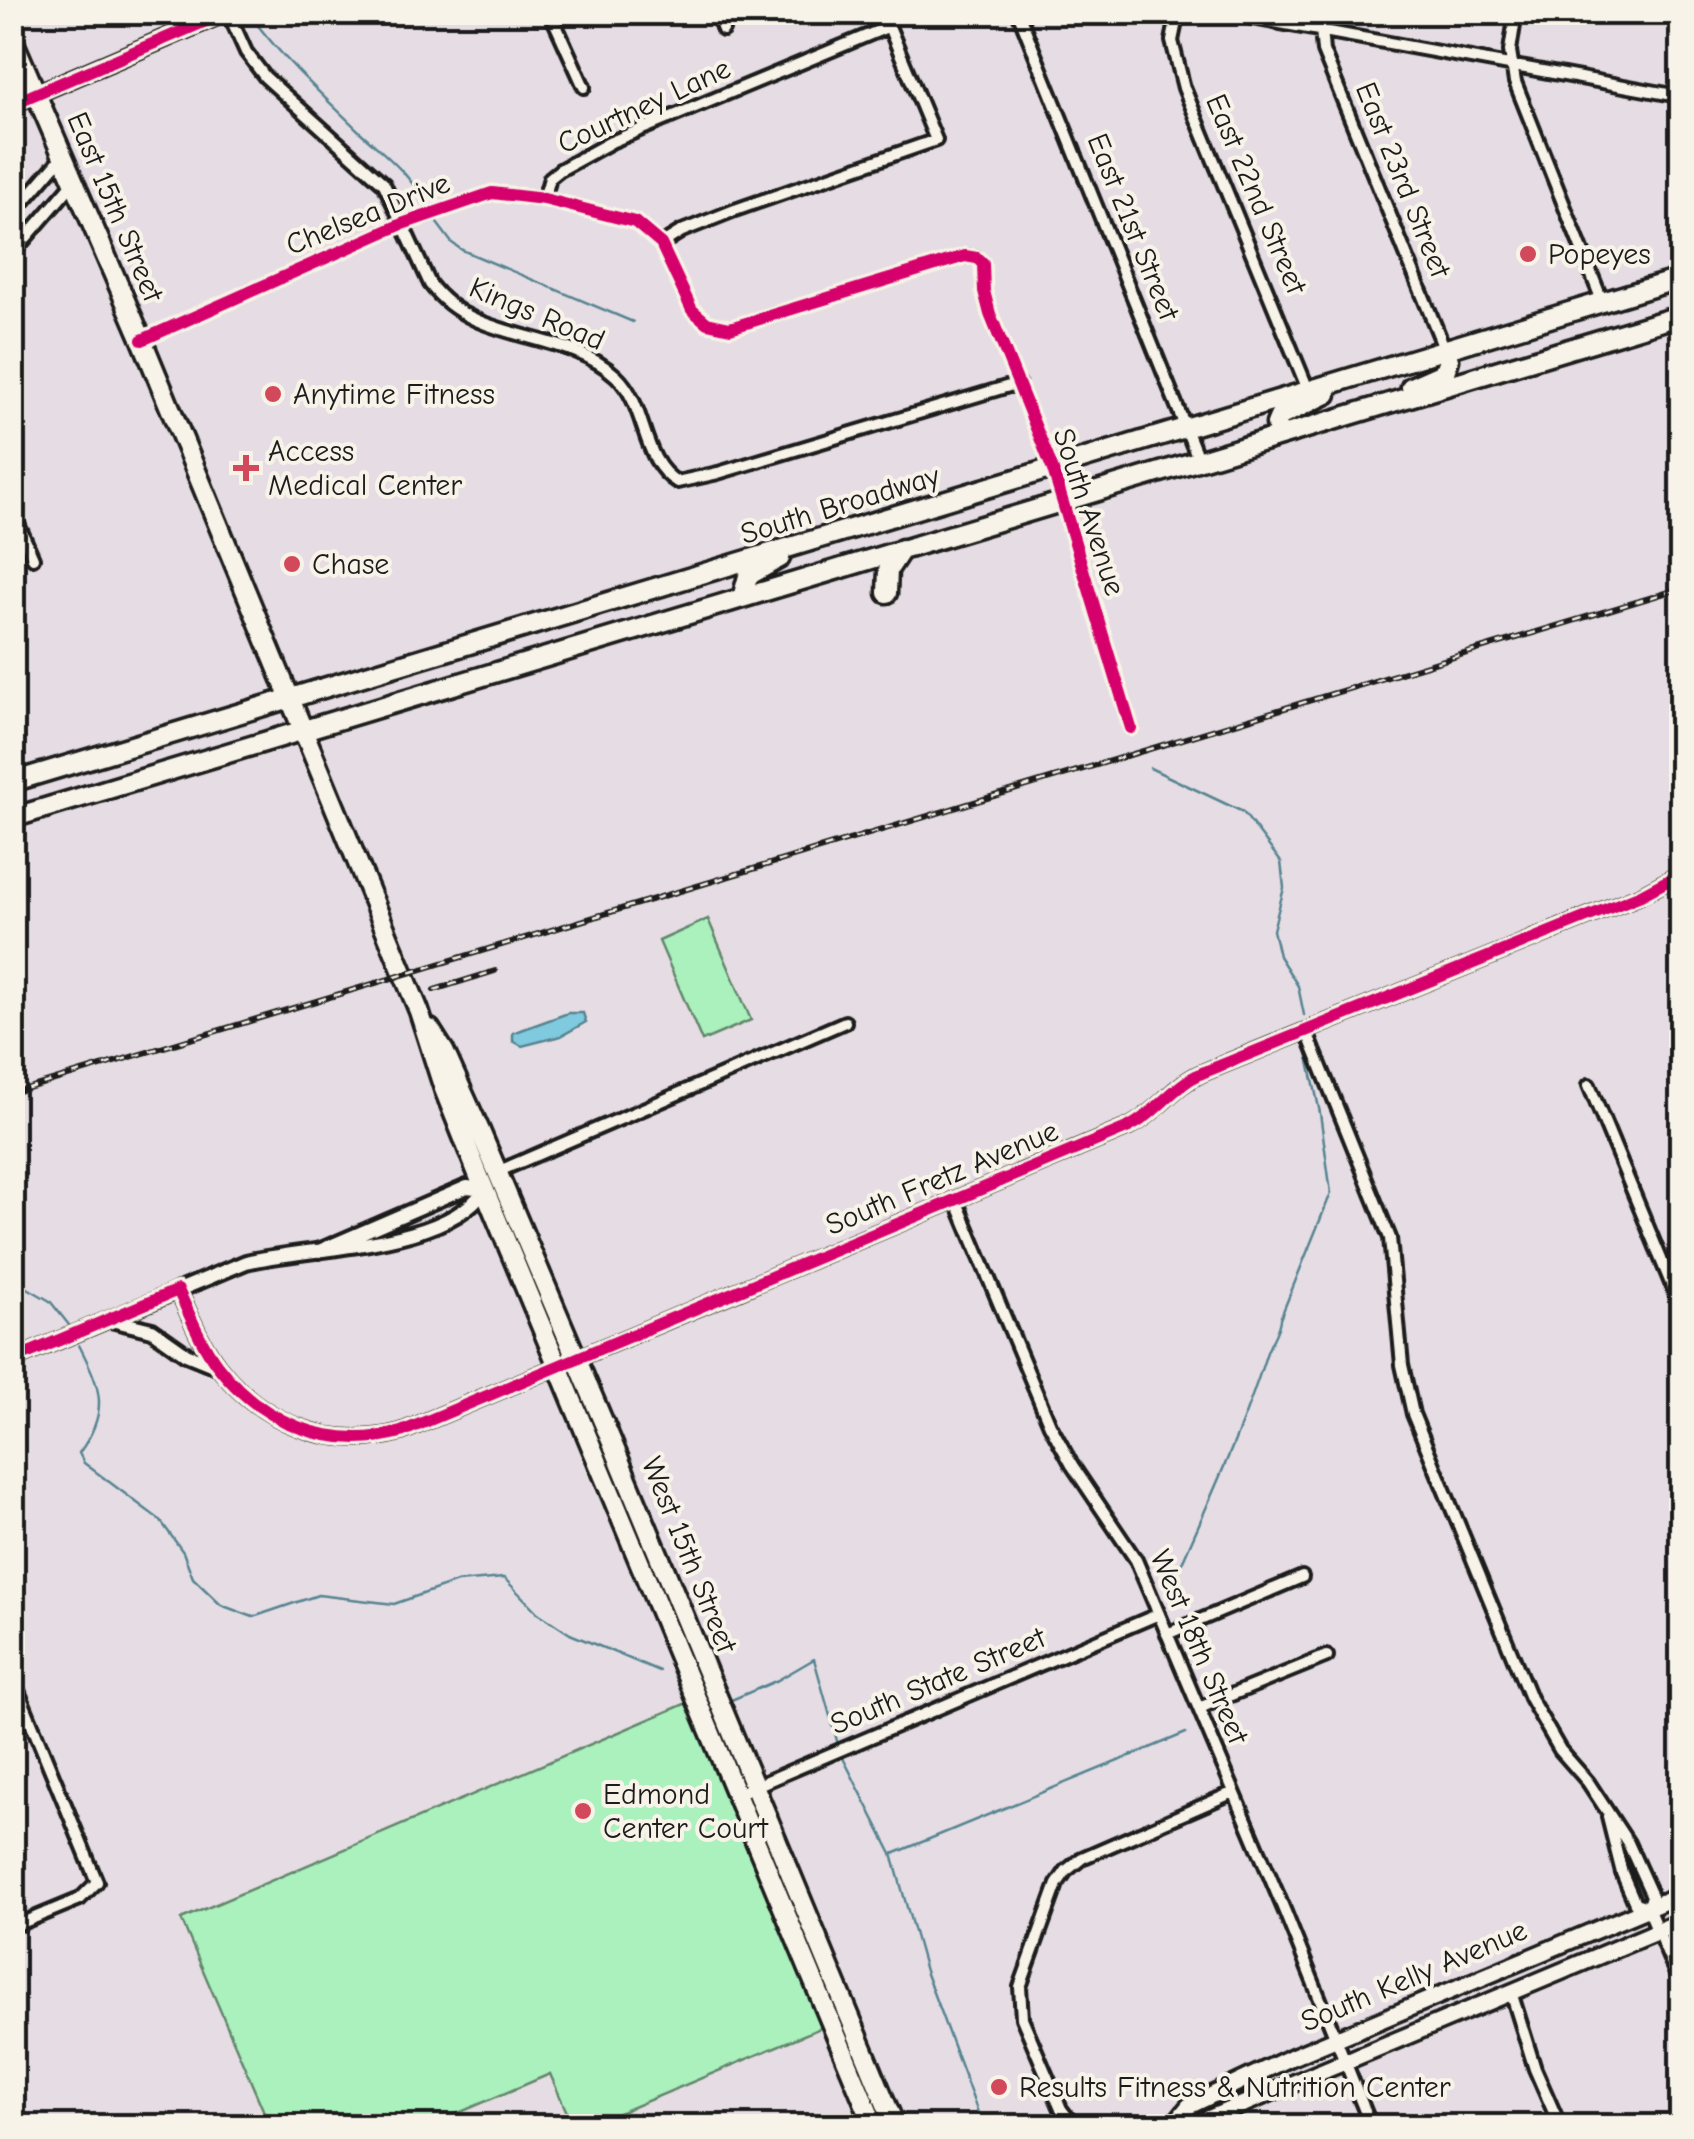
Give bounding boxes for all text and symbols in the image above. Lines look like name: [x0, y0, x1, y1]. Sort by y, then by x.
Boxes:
street label: Courtney Lane: [552, 51, 736, 161]
street label: East 23rd Street: [1348, 77, 1459, 284]
street label: East 22nd Street: [1198, 89, 1314, 300]
street label: East 15th Street: [59, 107, 171, 308]
street label: East 21st Street: [1080, 128, 1187, 327]
street label: Chelsea Drive: [281, 165, 455, 263]
place label: Popeyes: [1548, 237, 1651, 272]
marker: Popeyes: [1517, 243, 1539, 265]
street label: Kings Road: [464, 270, 610, 358]
place label: Anytime Fitness: [293, 377, 495, 412]
marker: Anytime Fitness: [262, 383, 284, 405]
street label: South Avenue: [1046, 424, 1132, 600]
place label: Access Medical Center: [268, 434, 462, 503]
marker: Access Medical Center: [233, 455, 259, 481]
street label: South Broadway: [736, 458, 944, 552]
place label: Chase: [312, 547, 389, 582]
marker: Chase: [281, 553, 303, 575]
street label: South Fretz Avenue: [821, 1113, 1063, 1243]
street label: West 15th Street: [634, 1452, 745, 1659]
street label: West 18th Street: [1142, 1545, 1256, 1751]
street label: South State Street: [825, 1619, 1052, 1742]
place label: Edmond Center Court: [603, 1777, 769, 1846]
marker: Edmond Center Court: [572, 1800, 594, 1822]
street label: South Kelly Avenue: [1296, 1913, 1532, 2039]
place label: Results Fitness & Nutrition Center: [1019, 2070, 1451, 2105]
marker: Results Fitness & Nutrition Center: [988, 2076, 1010, 2098]

